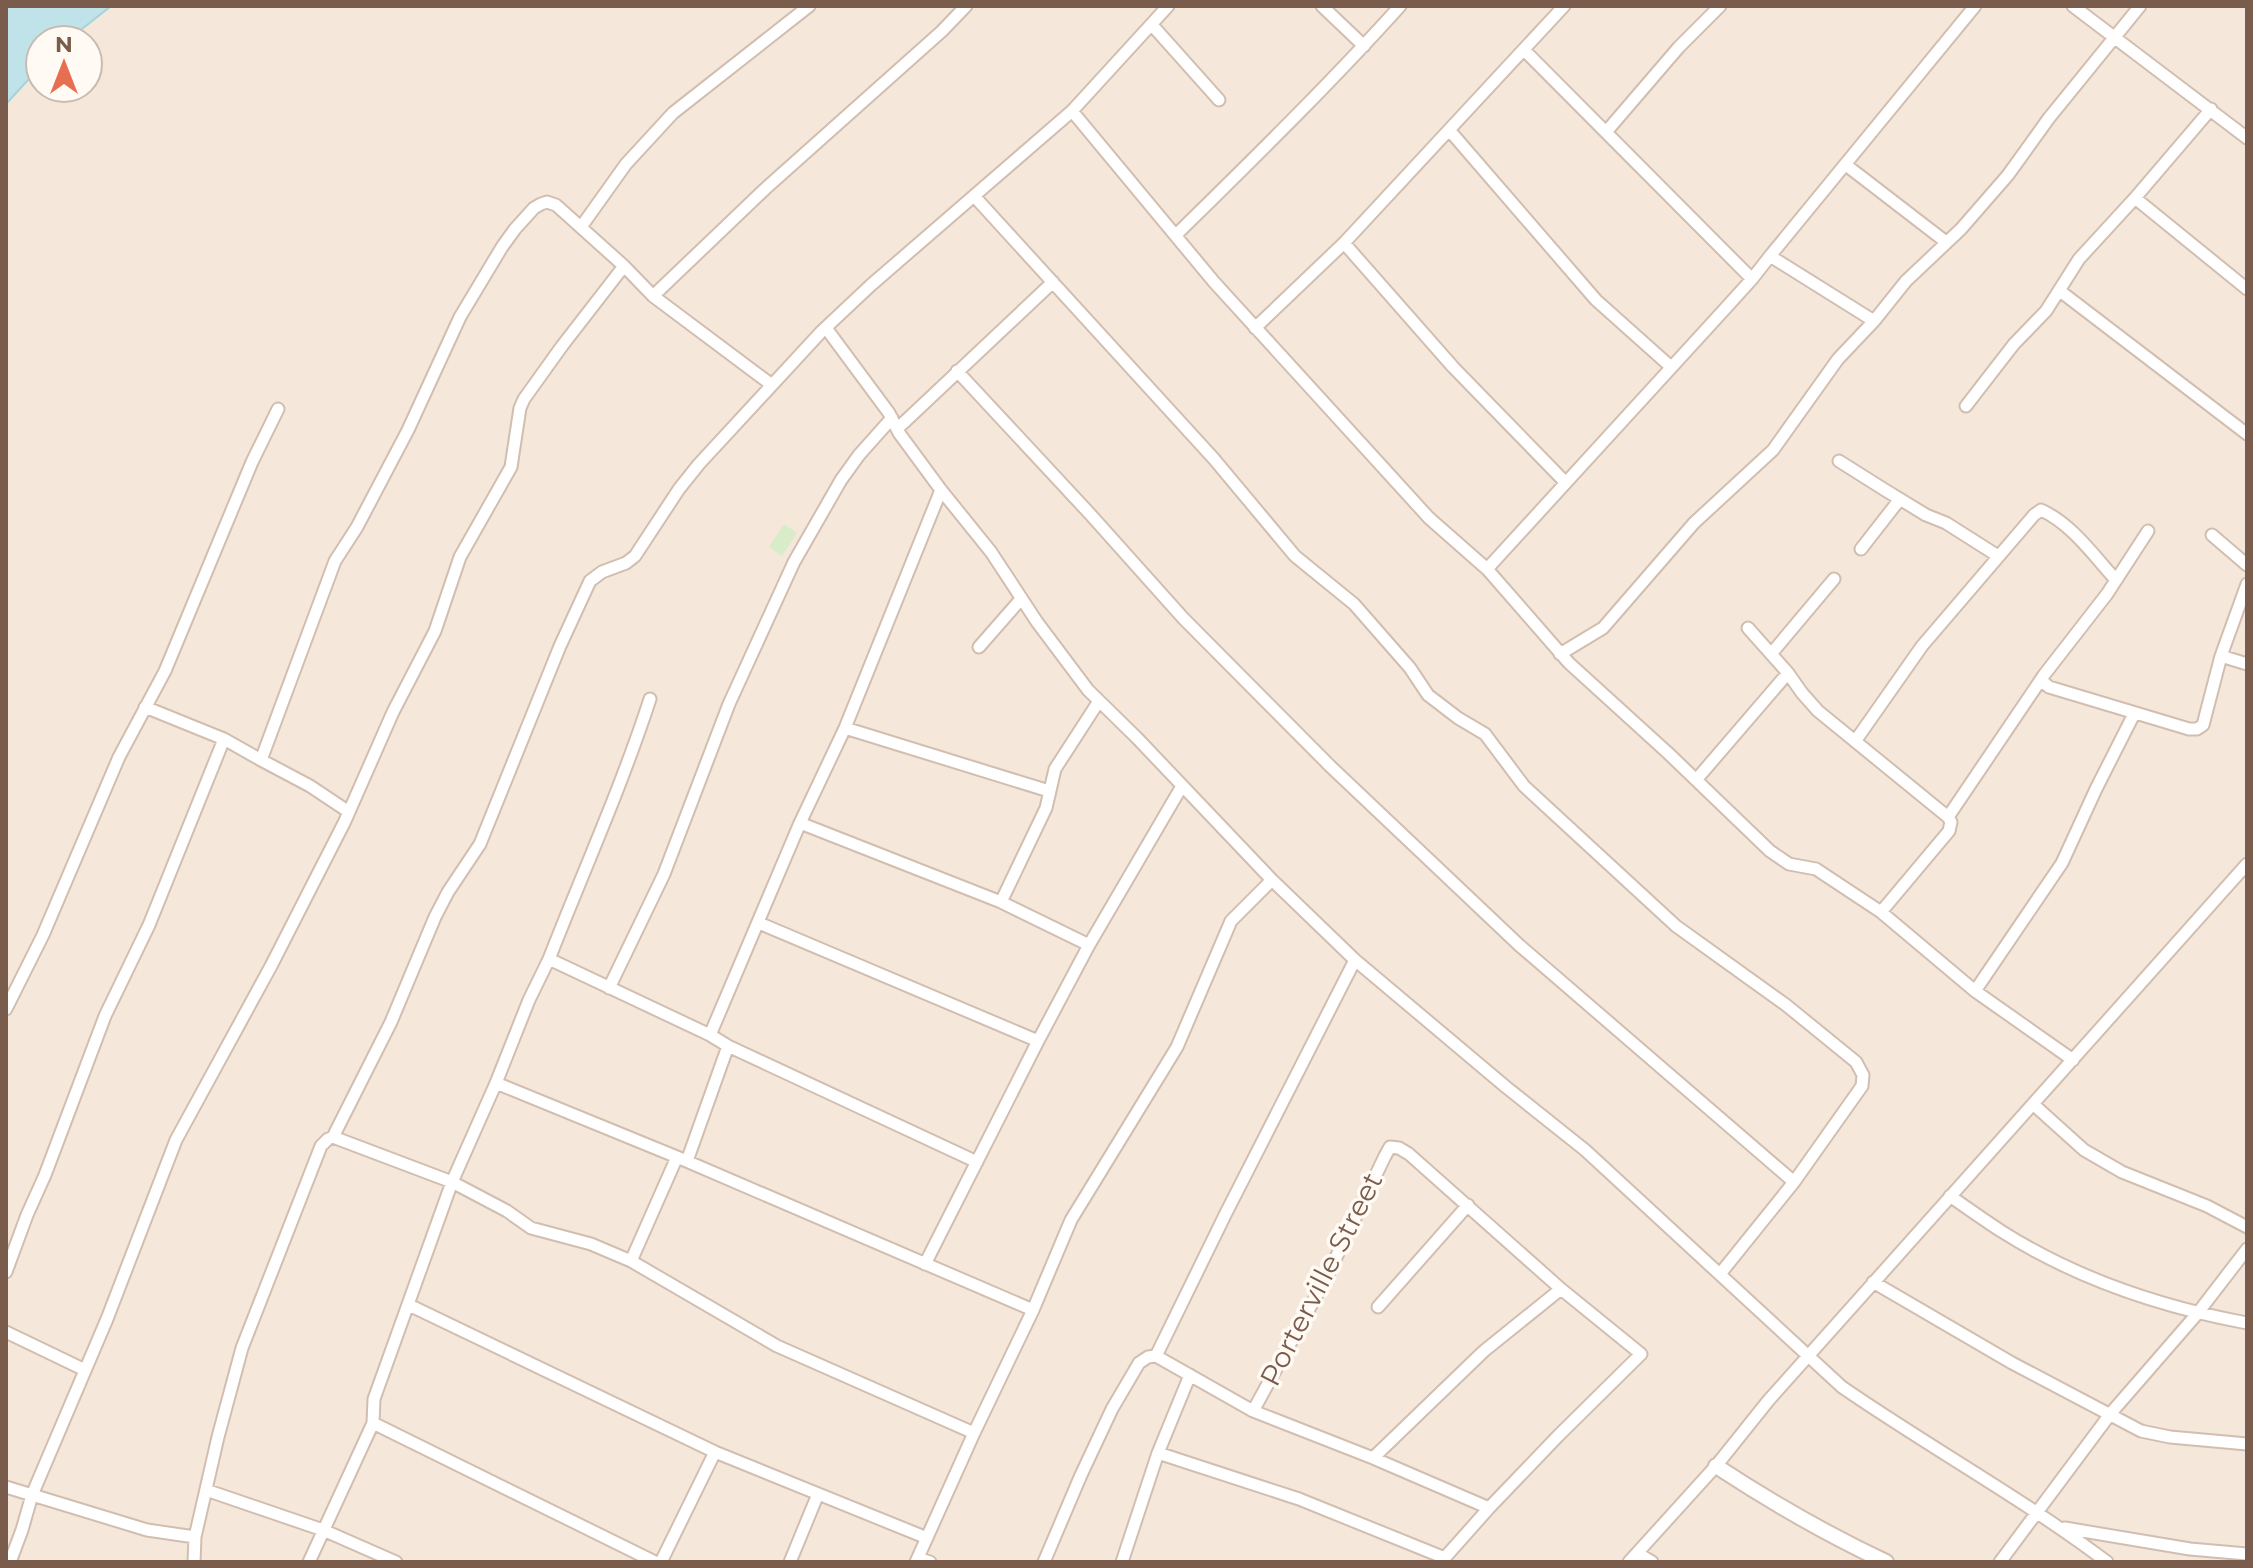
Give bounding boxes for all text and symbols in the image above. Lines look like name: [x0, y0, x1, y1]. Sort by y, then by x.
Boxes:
north arrow: [24, 24, 104, 104]
text: N: [55, 31, 73, 58]
street label: Porterville Street: [1253, 1167, 1389, 1391]

